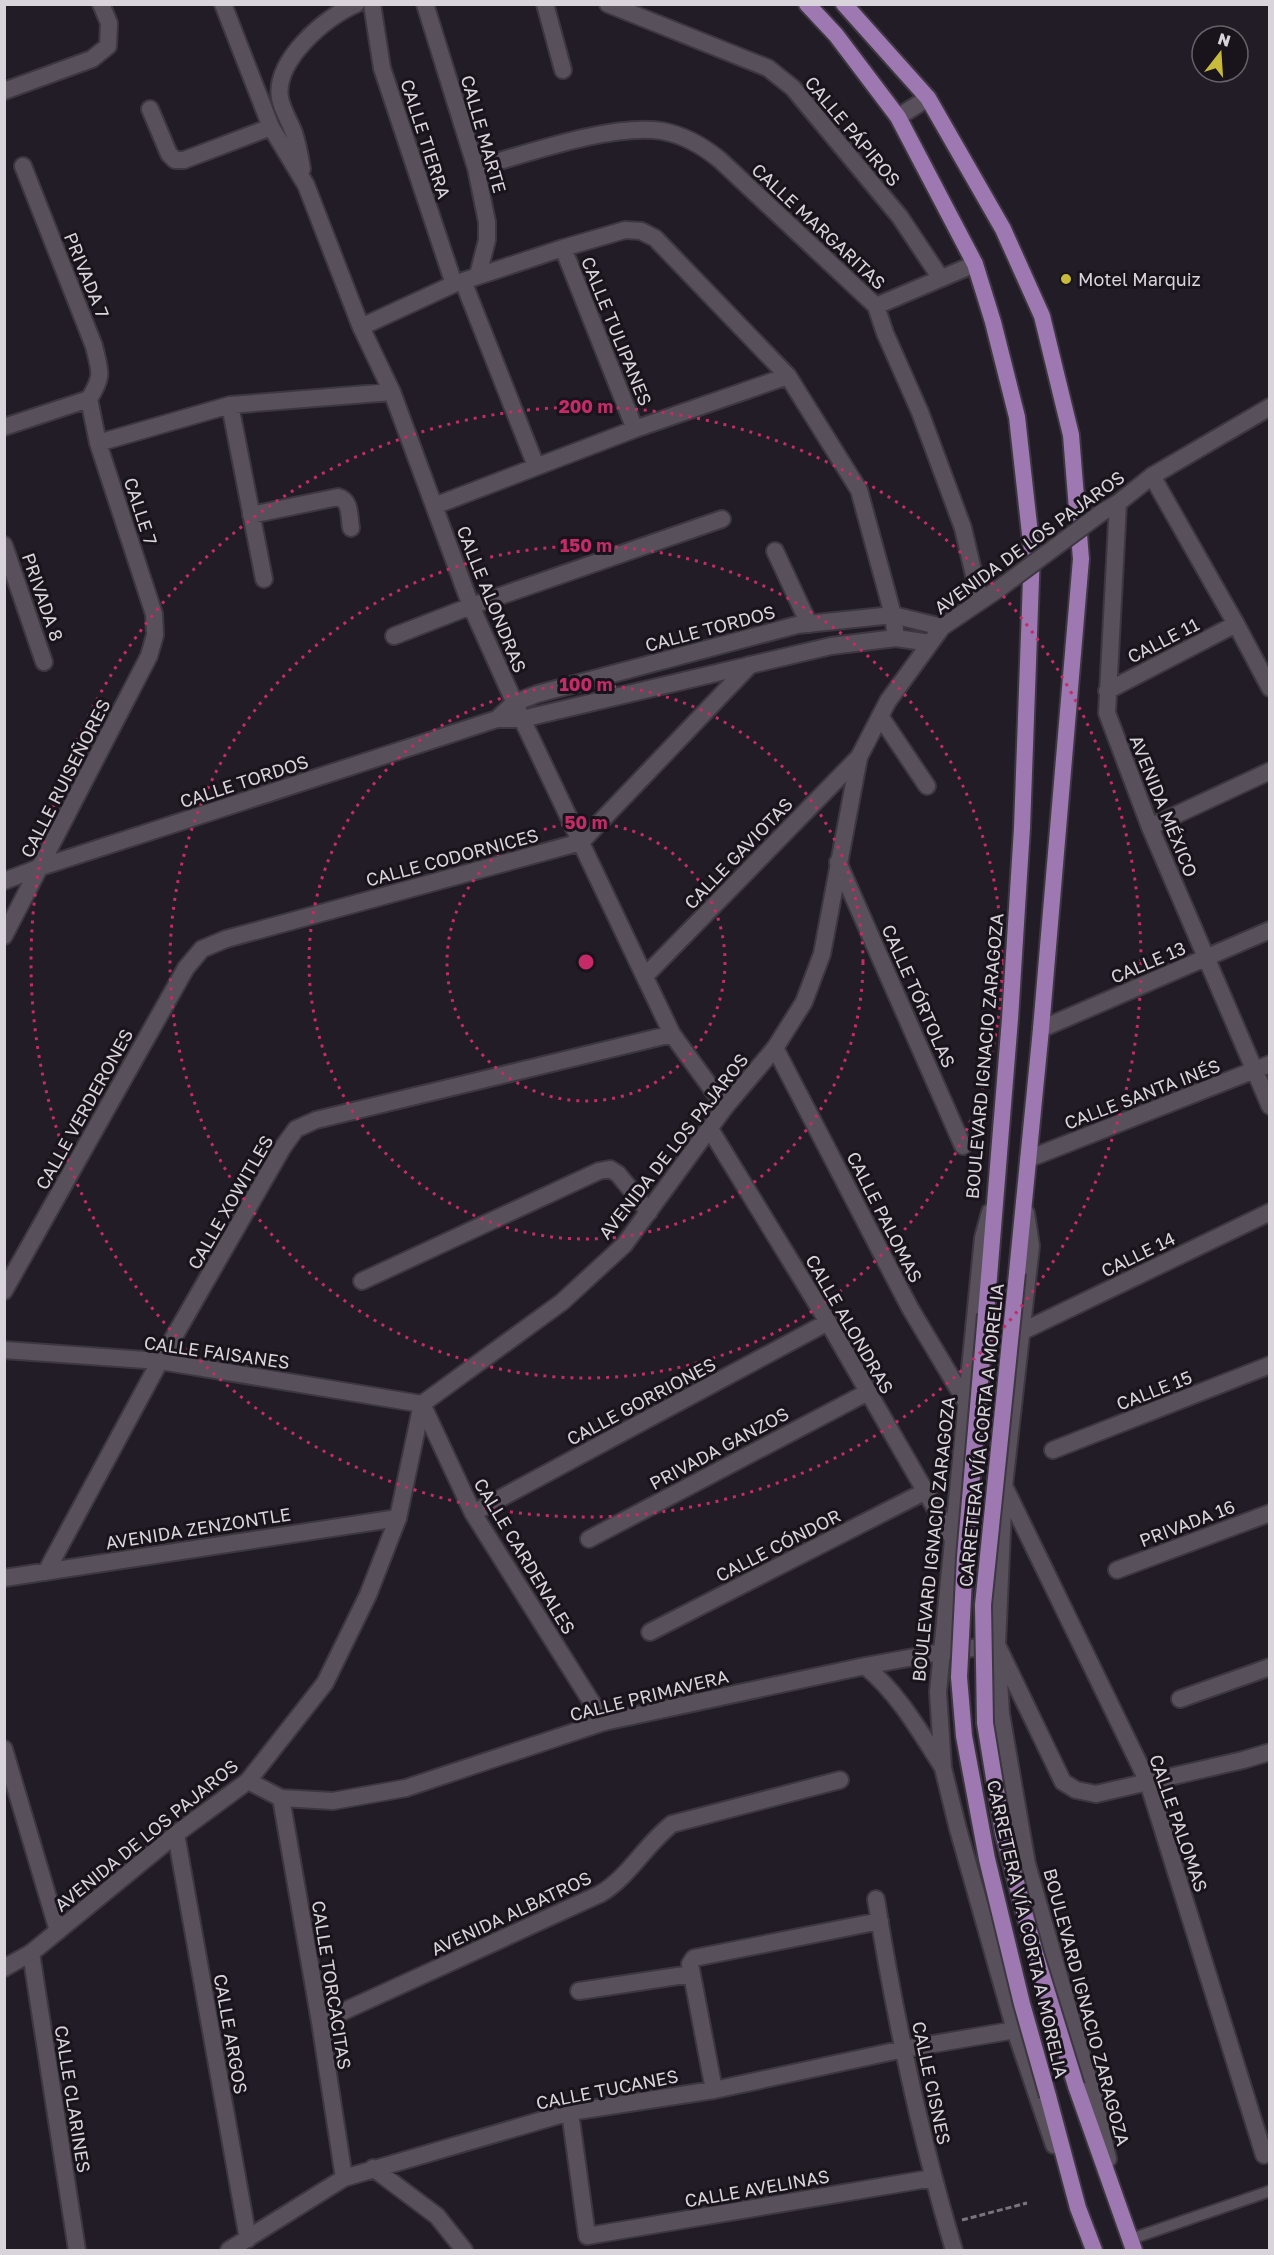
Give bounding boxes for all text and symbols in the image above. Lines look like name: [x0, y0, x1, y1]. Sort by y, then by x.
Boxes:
north arrow: [1190, 24, 1250, 84]
text: N: [1216, 28, 1233, 51]
street label: CALLE MARTE: [457, 72, 511, 196]
street label: CALLE PÁPIROS: [801, 72, 905, 190]
street label: CALLE TIERRA: [396, 77, 456, 201]
street label: CALLE MARGARITAS: [747, 158, 891, 294]
street label: PRIVADA 7: [60, 229, 114, 321]
street label: CALLE TULIPANES: [577, 253, 657, 409]
place label: Motel Marquiz: [1078, 268, 1201, 290]
marker: Motel Marquiz: [1059, 272, 1073, 286]
text: 200 m: [559, 395, 613, 417]
street label: AVENIDA DE LOS PAJAROS: [930, 466, 1128, 618]
street label: CALLE 7: [120, 475, 162, 547]
street label: CALLE ALONDRAS: [452, 522, 532, 676]
text: 150 m: [560, 534, 612, 556]
street label: PRIVADA 8: [18, 550, 68, 644]
street label: CALLE TORDOS: [643, 600, 777, 656]
street label: CALLE 11: [1124, 613, 1203, 667]
text: 100 m: [560, 673, 612, 695]
street label: CALLE RUISEÑORES: [15, 695, 115, 861]
street label: AVENIDA MÉXICO: [1125, 732, 1203, 880]
street label: CALLE TORDOS: [177, 750, 311, 812]
street label: CALLE GAVIOTAS: [679, 793, 797, 913]
text: 50 m: [565, 811, 607, 833]
street label: CALLE CODORNICES: [363, 823, 541, 891]
street label: BOULEVARD IGNACIO ZARAGOZA: [961, 912, 1007, 1200]
street label: CALLE TÓRTOLAS: [878, 921, 960, 1071]
street label: CALLE 13: [1107, 936, 1189, 988]
centre of rings: [576, 952, 596, 972]
street label: CALLE VERDERONES: [31, 1025, 137, 1193]
street label: AVENIDA DE LOS PAJAROS: [594, 1049, 752, 1243]
street label: CALLE SANTA INÉS: [1061, 1054, 1223, 1134]
street label: CALLE XOWITLES: [183, 1131, 277, 1273]
street label: CALLE PALOMAS: [842, 1148, 928, 1286]
street label: CALLE 14: [1097, 1227, 1179, 1281]
street label: CALLE ALONDRAS: [801, 1251, 899, 1397]
street label: CARRETERA VÍA CORTA A MORELIA: [954, 1282, 1008, 1588]
street label: CALLE FAISANES: [143, 1331, 291, 1373]
street label: CALLE GORRIONES: [563, 1352, 719, 1450]
street label: CALLE 15: [1113, 1366, 1195, 1414]
street label: BOULEVARD IGNACIO ZARAGOZA: [907, 1395, 959, 1683]
street label: PRIVADA GANZOS: [646, 1402, 792, 1494]
street label: CALLE CARDENALES: [470, 1474, 580, 1638]
street label: PRIVADA 16: [1136, 1495, 1238, 1551]
street label: AVENIDA ZENZONTLE: [104, 1503, 292, 1553]
street label: CALLE CÓNDOR: [712, 1504, 844, 1586]
street label: CALLE PRIMAVERA: [567, 1665, 731, 1725]
street label: CALLE PALOMAS: [1145, 1751, 1213, 1895]
street label: AVENIDA DE LOS PAJAROS: [50, 1754, 242, 1916]
street label: CARRETERA VÍA CORTA A MORELIA: [983, 1778, 1073, 2080]
street label: AVENIDA ALBATROS: [427, 1866, 595, 1960]
street label: BOULEVARD IGNACIO ZARAGOZA: [1039, 1866, 1135, 2148]
street label: CALLE TORCACITAS: [308, 1899, 356, 2071]
street label: CALLE ARGOS: [210, 1972, 252, 2096]
street label: CALLE CISNES: [908, 2019, 956, 2147]
street label: CALLE CLARINES: [50, 2024, 96, 2174]
street label: CALLE TUCANES: [534, 2064, 680, 2114]
street label: CALLE AVELINAS: [683, 2164, 831, 2212]

